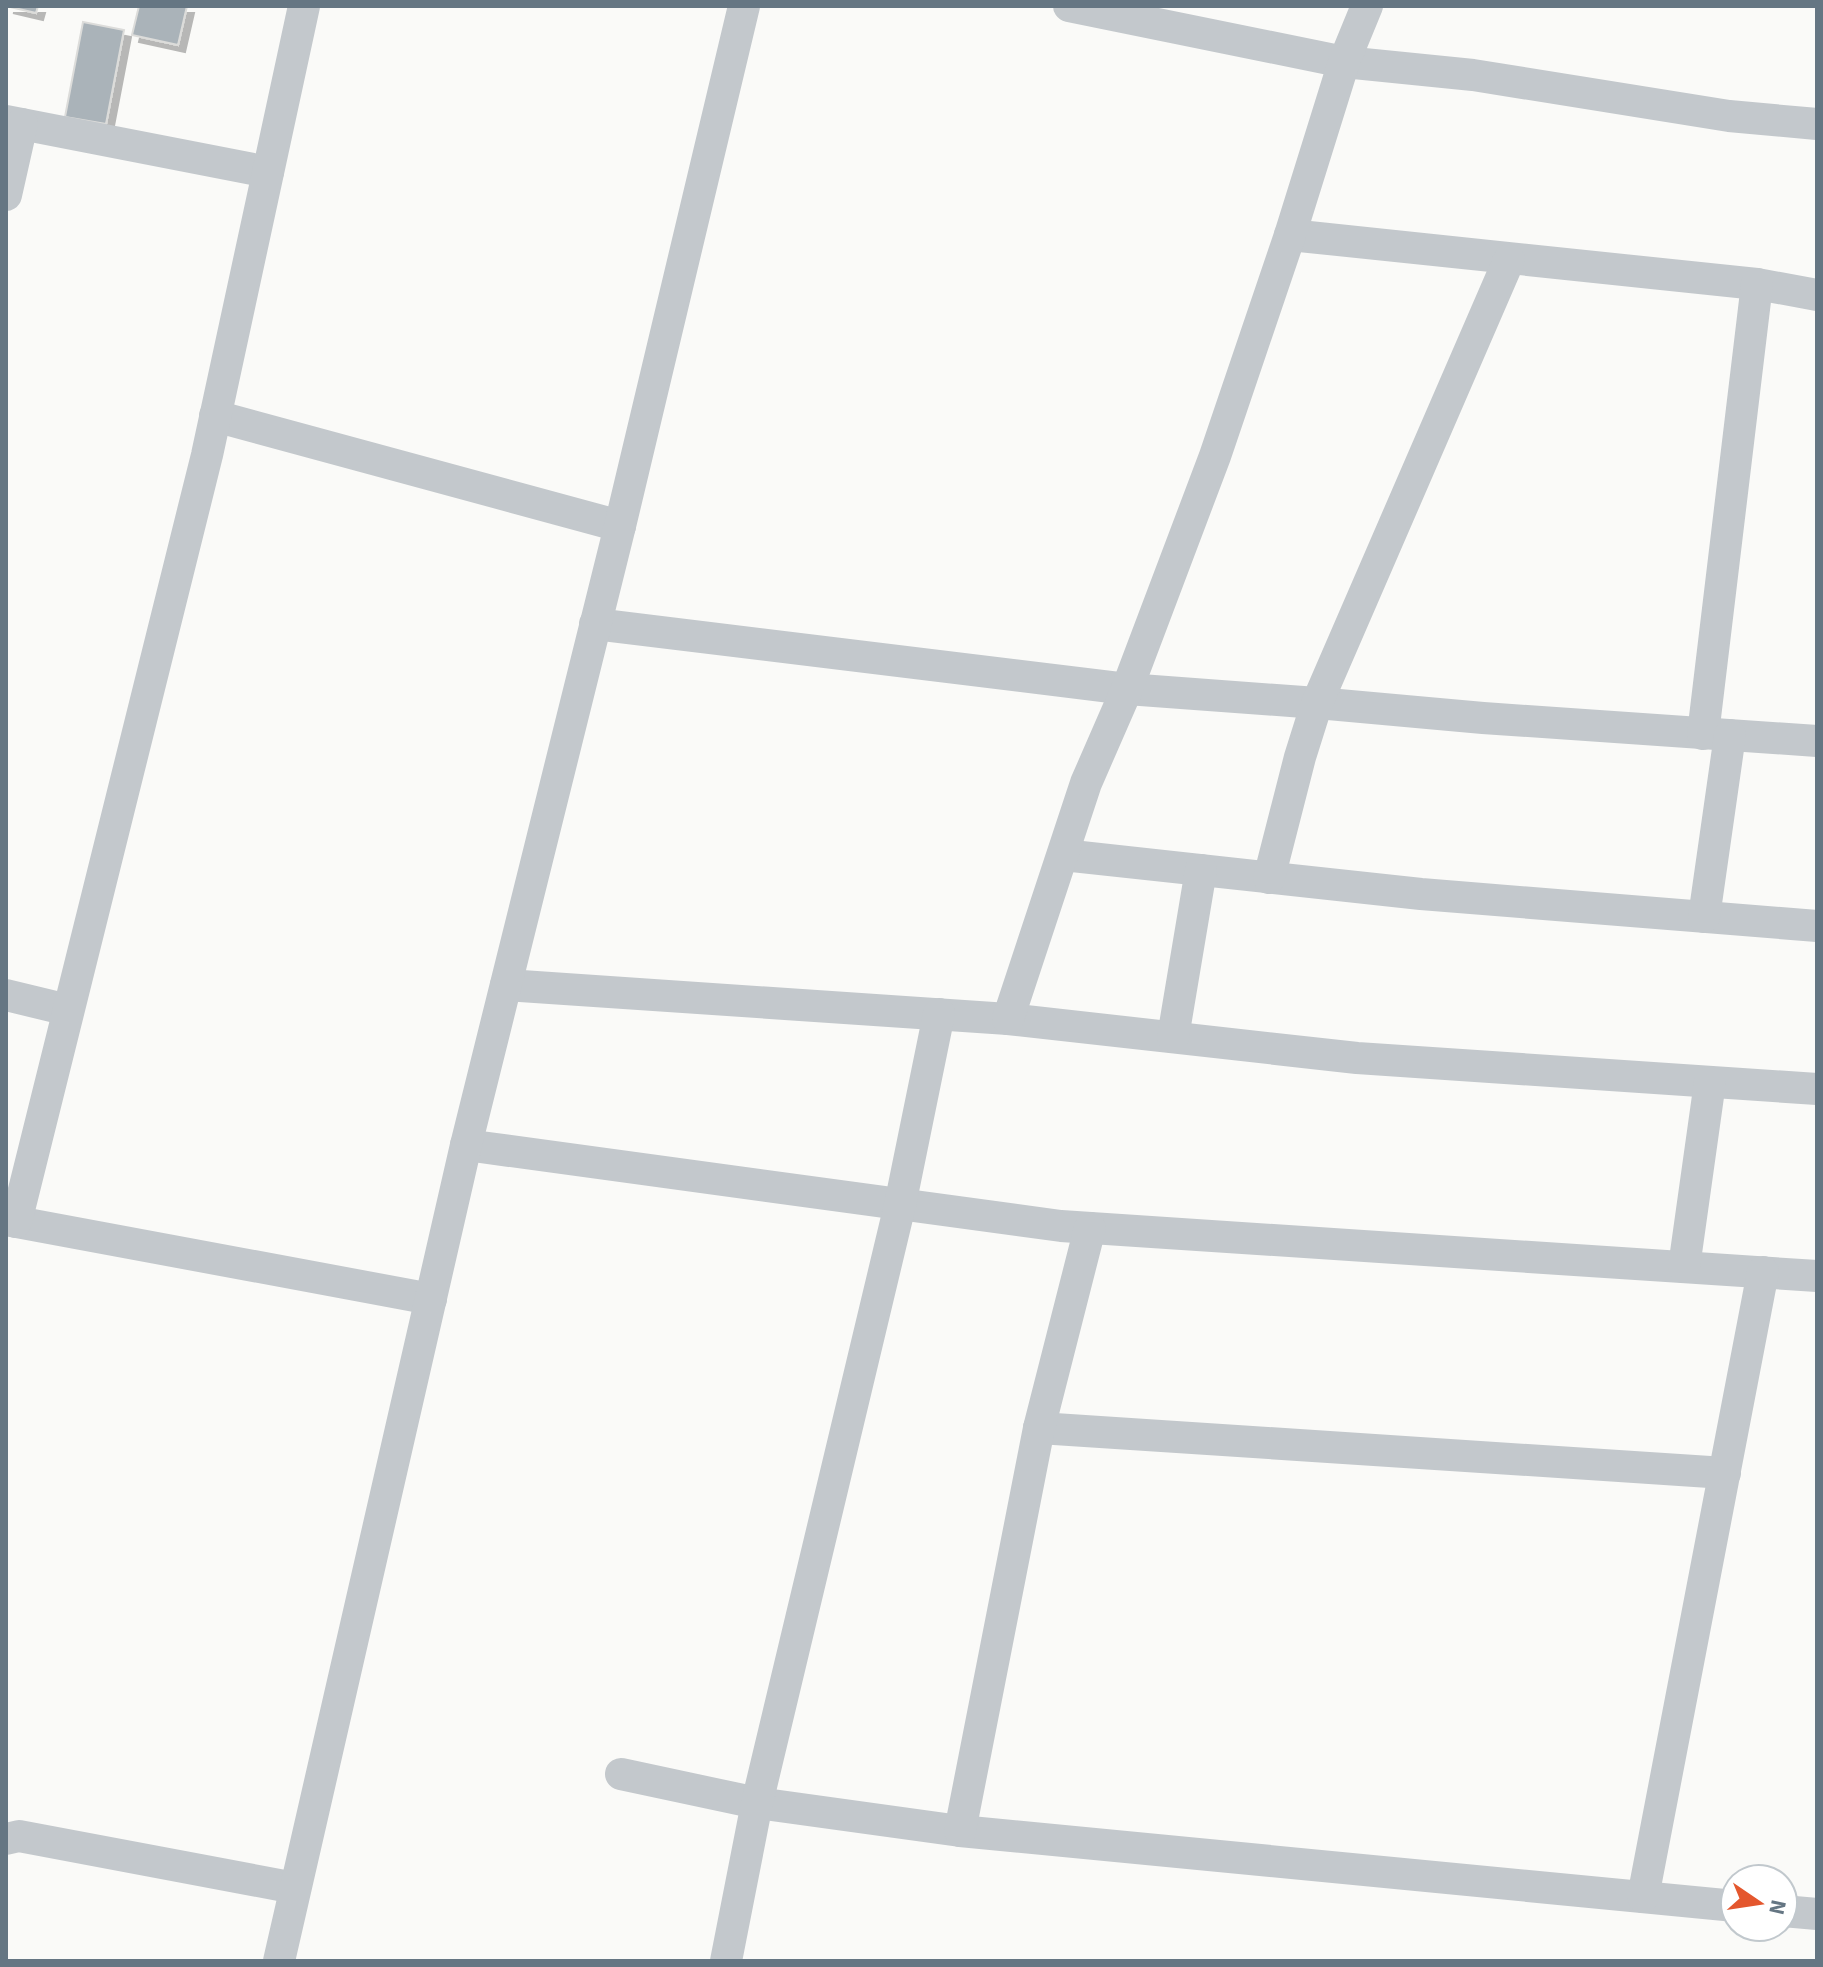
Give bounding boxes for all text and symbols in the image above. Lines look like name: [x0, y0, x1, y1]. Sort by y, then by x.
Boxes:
north arrow: [1719, 1863, 1799, 1943]
text: N: [1760, 1897, 1795, 1918]

